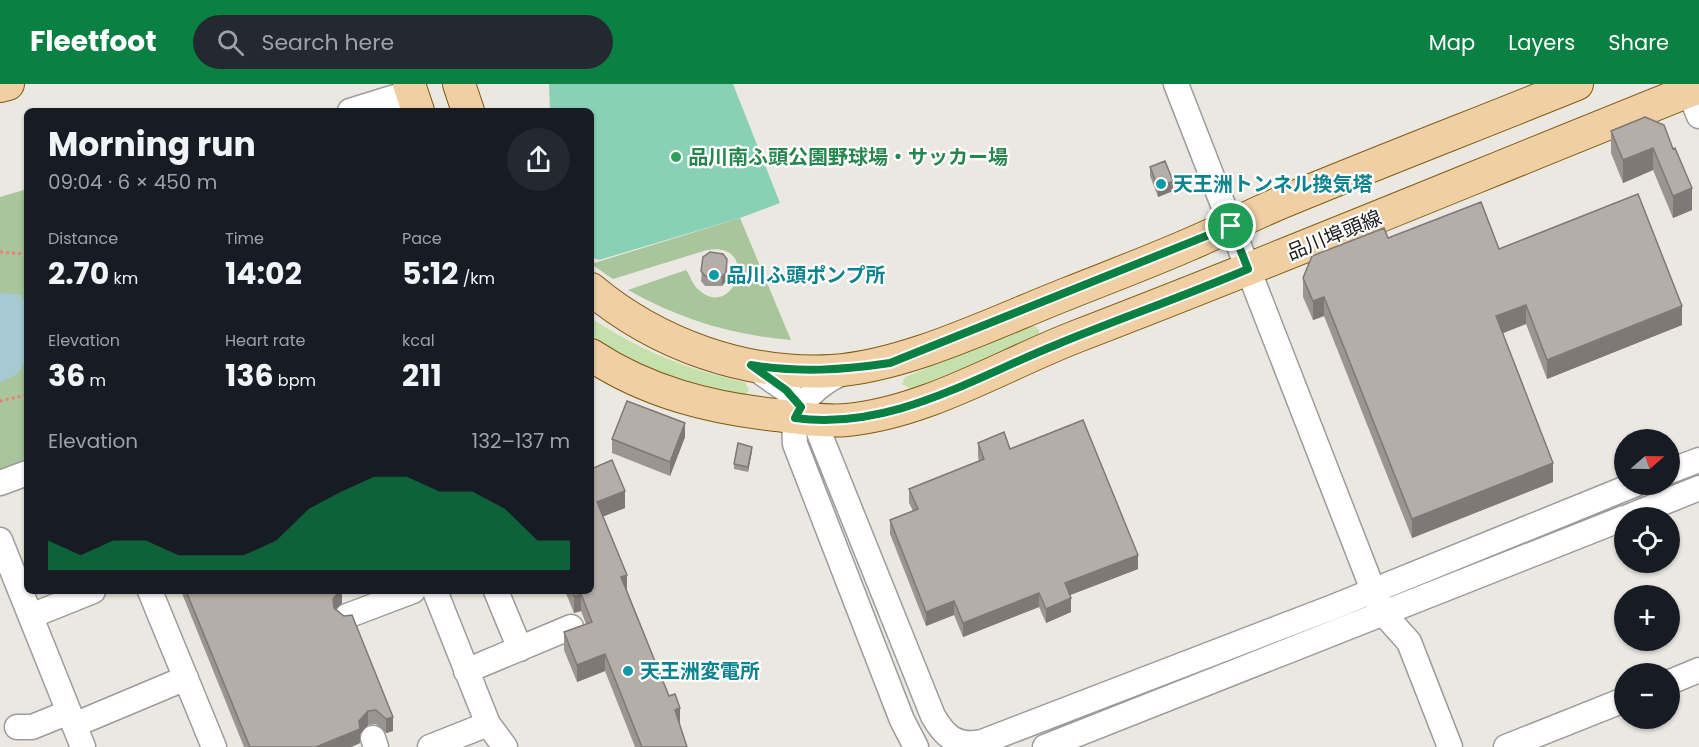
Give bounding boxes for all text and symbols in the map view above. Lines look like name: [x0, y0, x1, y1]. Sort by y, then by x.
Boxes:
search box: [193, 15, 613, 69]
text: Fleetfoot: [30, 22, 157, 61]
icon: search: [214, 26, 247, 59]
text: Search here: [262, 27, 394, 58]
text: Map: [1429, 28, 1475, 57]
text: Layers: [1508, 28, 1575, 57]
text: Share: [1608, 28, 1669, 57]
text: Morning run: [48, 121, 256, 168]
button: share: [507, 128, 570, 191]
place label: 品川南ふ頭公園野球場・サッカー場: [688, 143, 1008, 171]
marker: 品川南ふ頭公園野球場・サッカー場: [669, 150, 683, 164]
text: 09:04 · 6 × 450 m: [48, 168, 217, 196]
place label: 天王洲トンネル換気塔: [1173, 170, 1373, 198]
marker: 天王洲トンネル換気塔: [1154, 177, 1168, 191]
pin: [1205, 200, 1256, 251]
street label: 品川埠頭線: [1282, 203, 1386, 267]
icon: arrive: [1214, 209, 1247, 242]
text: Distance: [48, 227, 118, 250]
text: Time: [225, 227, 264, 250]
text: Pace: [402, 227, 442, 250]
text: 2.70: [48, 252, 109, 295]
text: 14:02: [225, 252, 302, 295]
text: 5:12: [402, 252, 458, 295]
place label: 品川ふ頭ポンプ所: [726, 261, 885, 289]
text: km: [109, 267, 138, 290]
text: /km: [458, 267, 495, 290]
marker: 品川ふ頭ポンプ所: [707, 268, 721, 282]
text: Elevation: [48, 329, 120, 352]
text: Heart rate: [225, 329, 305, 352]
text: kcal: [402, 329, 435, 352]
text: 36: [48, 354, 85, 397]
text: 136: [225, 354, 274, 397]
text: 211: [402, 354, 442, 397]
text: m: [85, 369, 106, 392]
text: bpm: [274, 369, 316, 392]
text: Elevation: [48, 427, 138, 455]
text: 132–137 m: [472, 427, 570, 455]
north arrow: [1614, 429, 1680, 495]
map controls: [1614, 429, 1680, 729]
button: locate: [1614, 507, 1680, 573]
button: +: [1614, 585, 1680, 651]
place label: 天王洲変電所: [640, 657, 760, 685]
button: −: [1614, 663, 1680, 729]
marker: 天王洲変電所: [621, 664, 635, 678]

